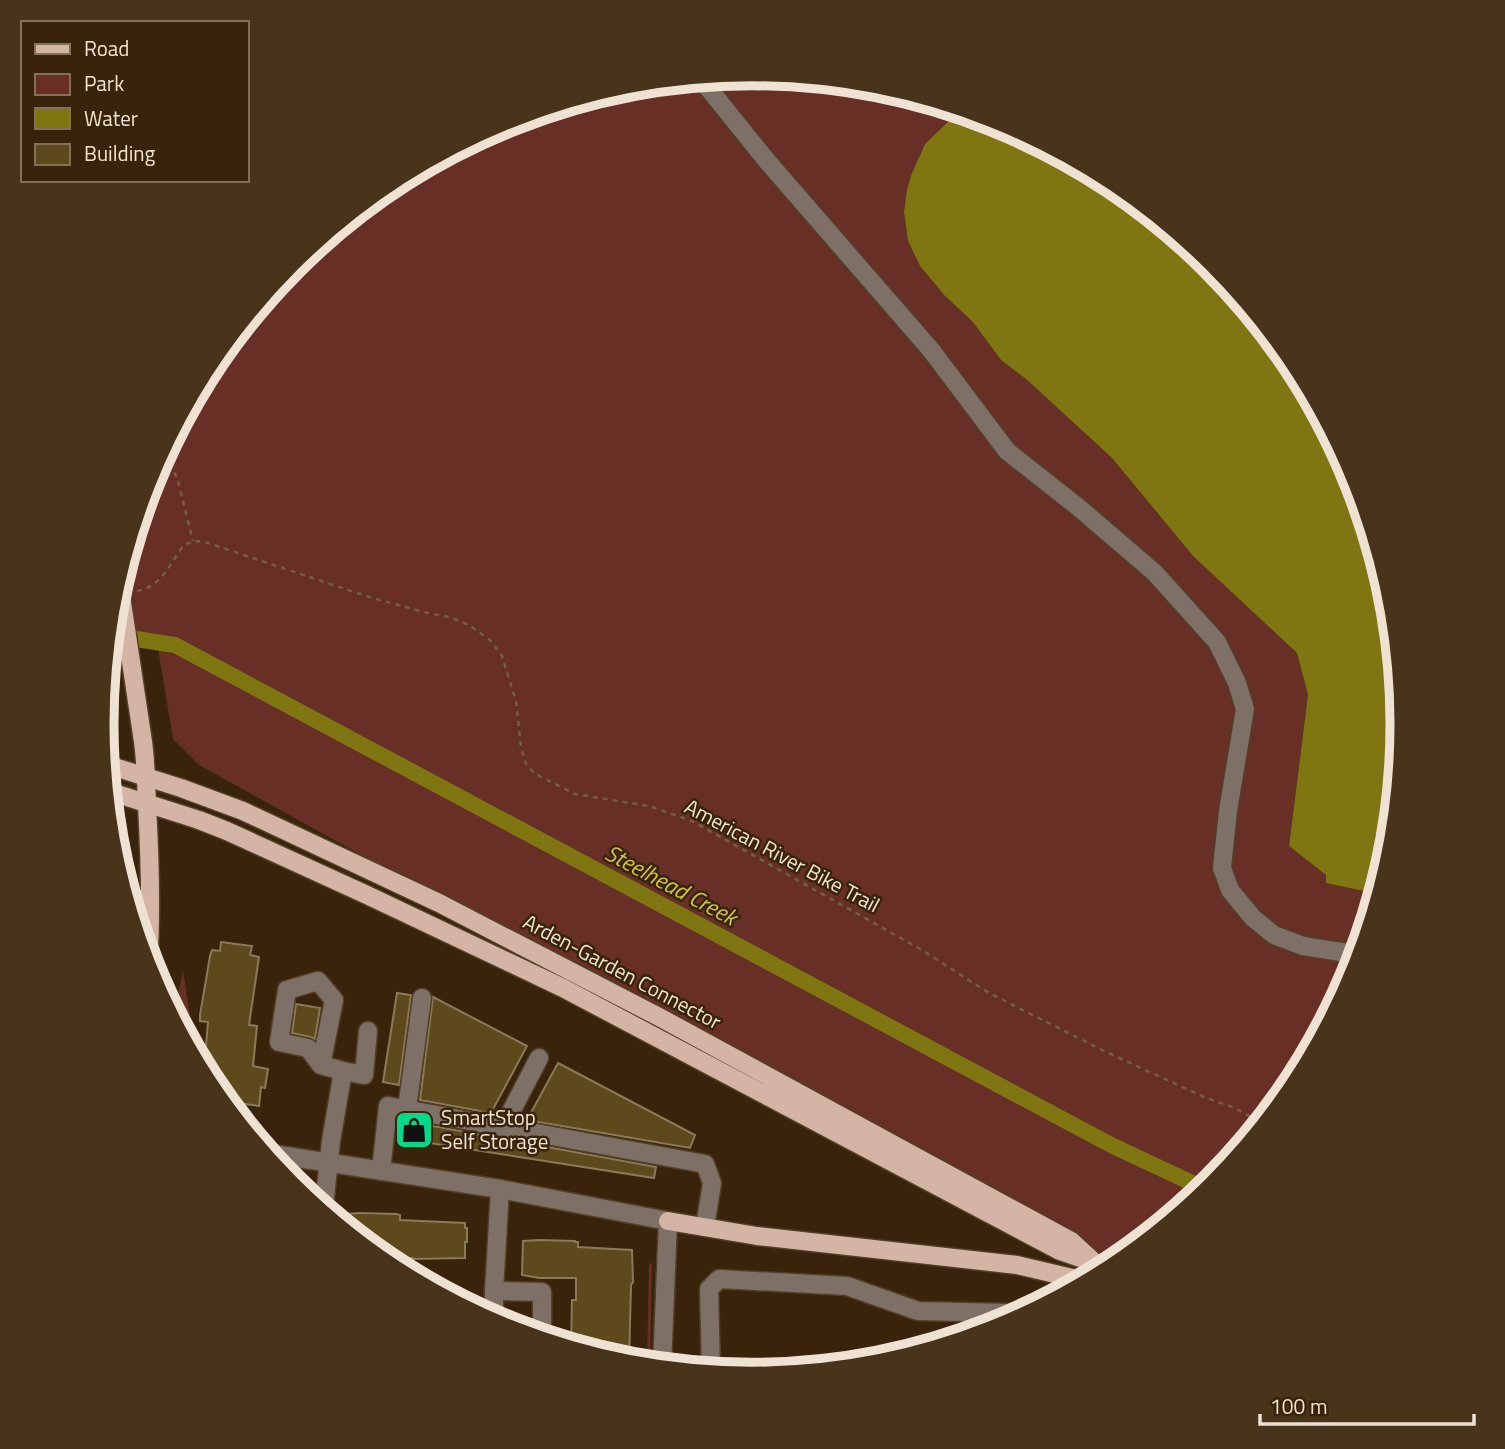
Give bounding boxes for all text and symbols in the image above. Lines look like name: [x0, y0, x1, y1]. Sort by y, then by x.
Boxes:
legend: [21, 21, 248, 182]
text: Road: [84, 32, 129, 64]
text: Park: [84, 67, 124, 99]
text: Water: [84, 102, 138, 134]
text: Building: [84, 137, 156, 169]
street label: American River Bike Trail: [679, 790, 886, 920]
water label: Steelhead Creek: [599, 835, 746, 935]
street label: Arden-Garden Connector: [518, 905, 727, 1037]
place label: SmartStop Self Storage: [441, 1101, 548, 1157]
shop icon: SmartStop Self Storage: [393, 1109, 435, 1151]
scale bar: [1260, 1382, 1474, 1426]
text: 100 m: [1270, 1390, 1327, 1422]

